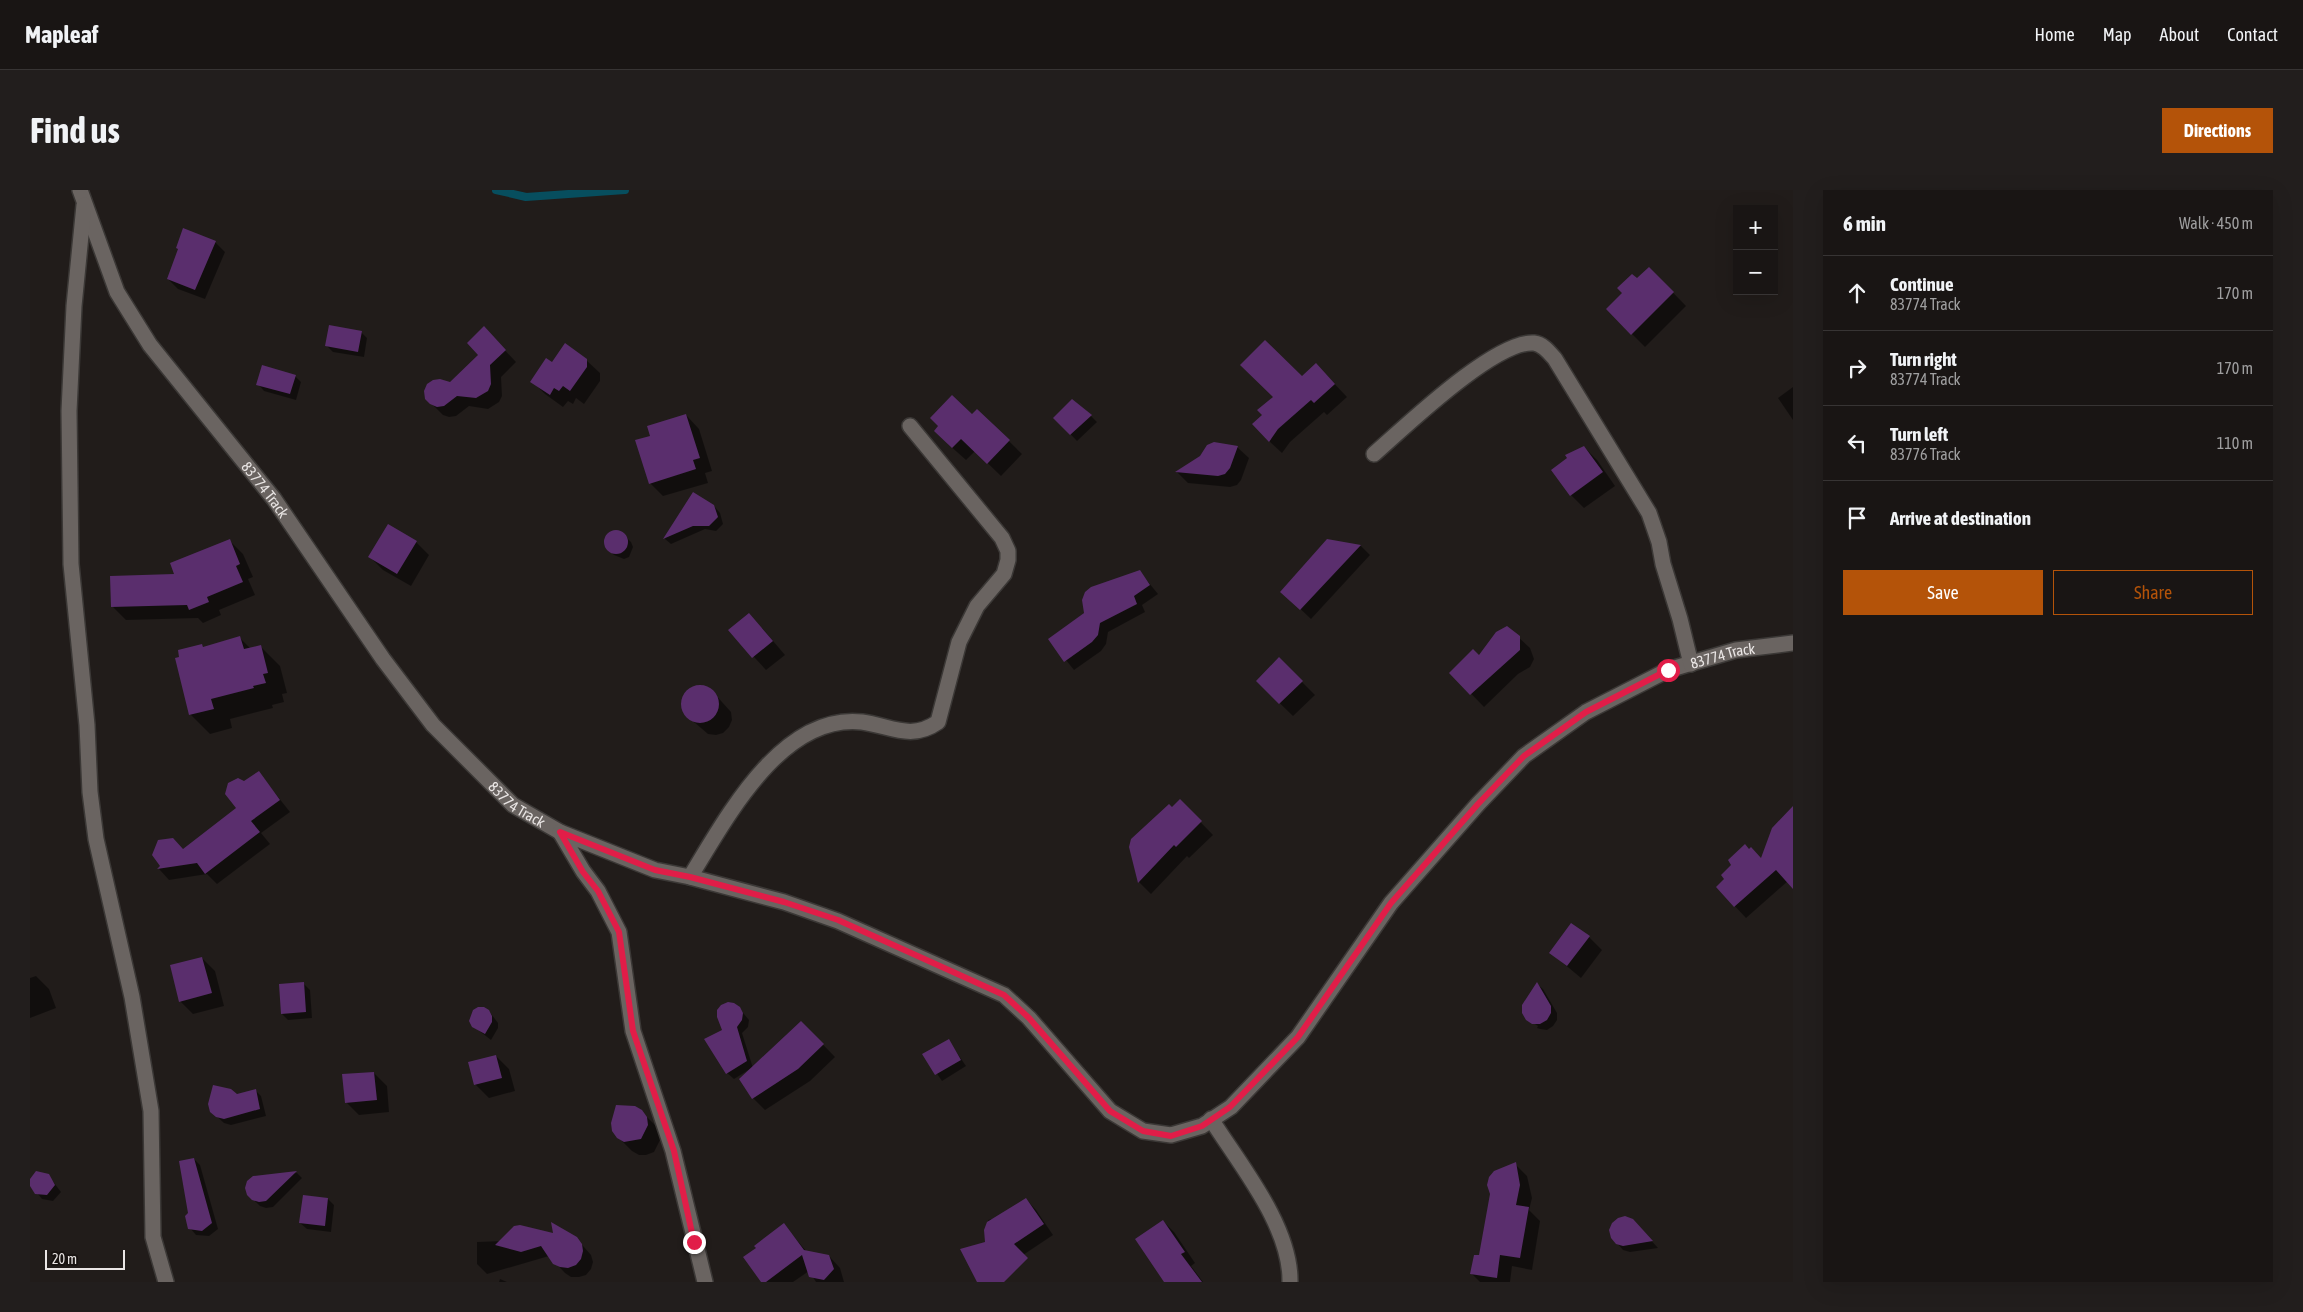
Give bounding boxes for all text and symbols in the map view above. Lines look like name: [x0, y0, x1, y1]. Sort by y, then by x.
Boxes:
text: Mapleaf: [25, 21, 98, 48]
text: Home: [2035, 24, 2075, 45]
text: Map: [2103, 24, 2132, 45]
text: About: [2160, 24, 2199, 45]
text: Contact: [2227, 24, 2278, 45]
button: Directions: [2162, 108, 2273, 153]
text: Find us: [30, 110, 120, 150]
map controls: [1733, 205, 1778, 295]
button: +: [1733, 205, 1778, 250]
text: 6 min: [1843, 211, 1886, 235]
text: Walk · 450 m: [2179, 214, 2253, 232]
button: −: [1733, 250, 1778, 295]
text: Continue: [1890, 273, 1954, 295]
icon: ahead: [1843, 279, 1871, 307]
text: 170 m: [2217, 284, 2253, 302]
text: 83774 Track: [1890, 295, 1961, 313]
text: Turn right: [1890, 348, 1957, 370]
icon: right: [1843, 354, 1871, 382]
text: 170 m: [2217, 359, 2253, 377]
text: 83774 Track: [1890, 370, 1961, 388]
text: Turn left: [1890, 423, 1948, 445]
icon: left: [1843, 429, 1871, 457]
text: 110 m: [2217, 434, 2253, 452]
text: 83776 Track: [1890, 445, 1961, 463]
street label: 83774 Track: [239, 458, 293, 521]
icon: arrive: [1843, 504, 1871, 532]
text: Arrive at destination: [1890, 507, 2031, 529]
button: Save: [1843, 570, 2043, 615]
button: Share: [2053, 570, 2253, 615]
street label: 83774 Track: [1688, 639, 1756, 671]
route start: [1657, 659, 1680, 682]
street label: 83774 Track: [486, 778, 549, 830]
route end: [683, 1231, 706, 1254]
scale bar: [45, 1247, 125, 1270]
text: 20 m: [52, 1251, 77, 1267]

